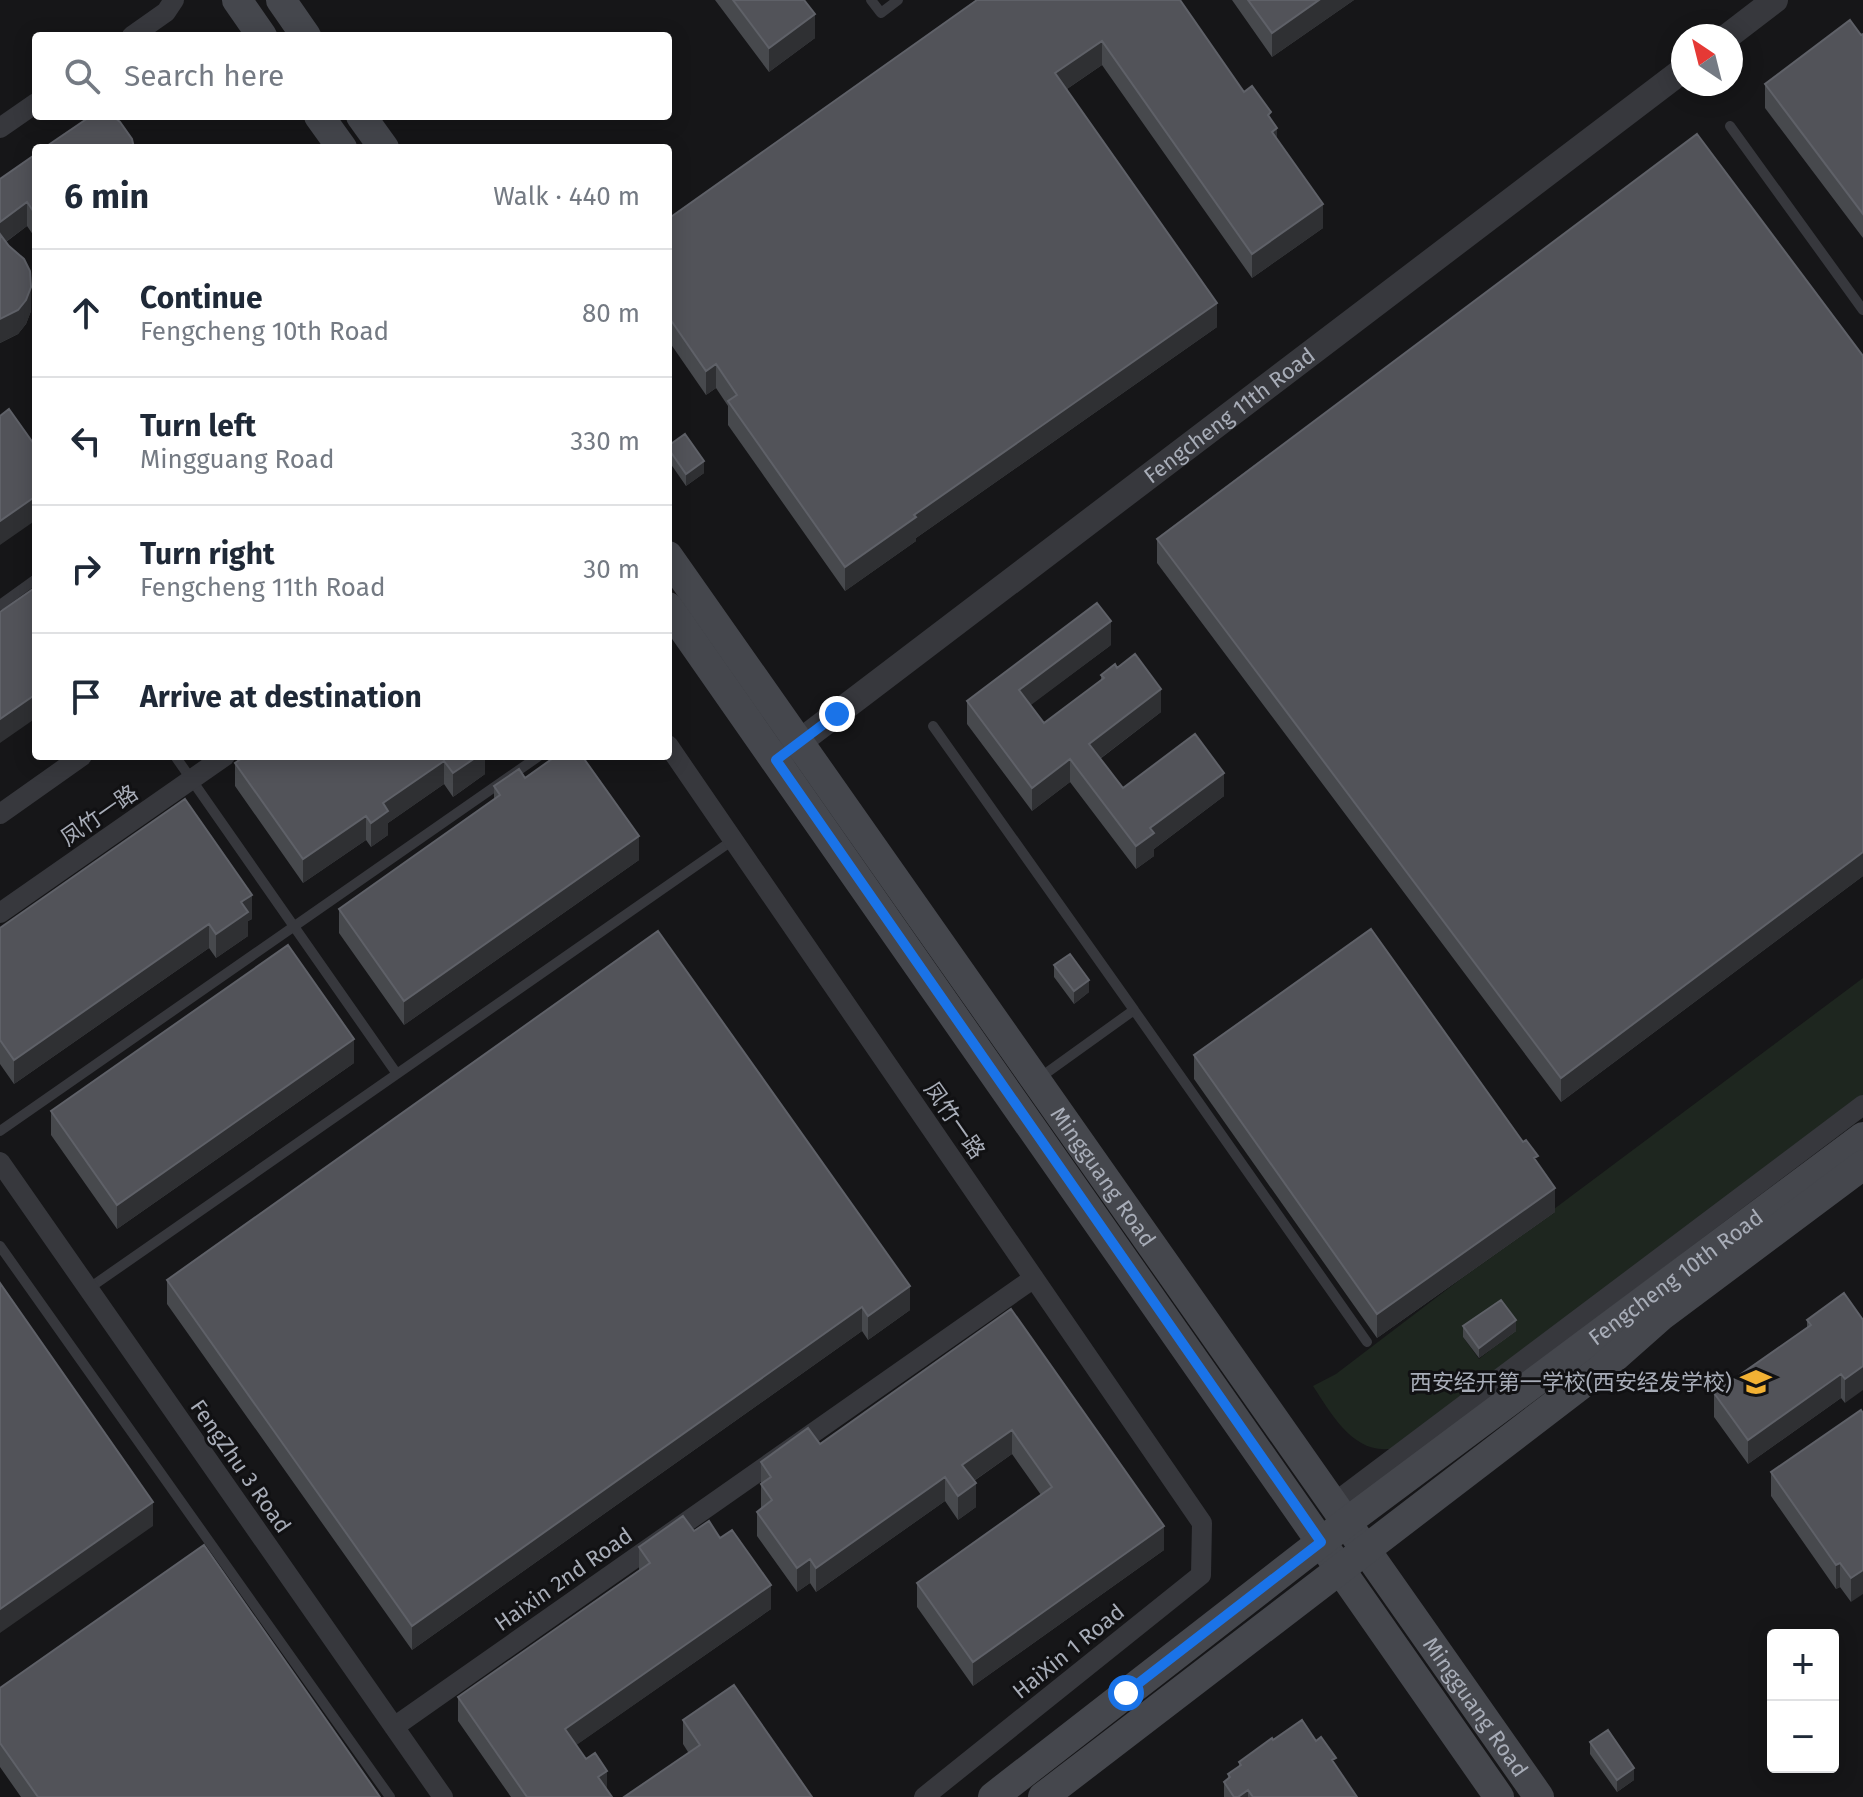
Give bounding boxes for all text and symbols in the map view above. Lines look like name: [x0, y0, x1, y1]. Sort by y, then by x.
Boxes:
north arrow: [1671, 24, 1743, 96]
search box: [32, 32, 672, 120]
icon: search: [60, 54, 104, 98]
text: Search here: [124, 58, 284, 94]
text: 6 min: [64, 176, 149, 217]
text: Walk · 440 m: [493, 181, 640, 212]
text: Continue: [140, 280, 263, 316]
icon: ahead: [64, 291, 108, 335]
text: 80 m: [582, 298, 640, 329]
text: Fengcheng 10th Road: [140, 316, 389, 347]
street label: Fengcheng 11th Road: [1139, 342, 1320, 489]
text: Turn left: [140, 408, 256, 444]
icon: left: [64, 419, 108, 463]
text: 330 m: [570, 426, 640, 457]
text: Mingguang Road: [140, 444, 334, 475]
text: Turn right: [140, 536, 275, 572]
icon: right: [64, 547, 108, 591]
text: 30 m: [583, 554, 640, 585]
text: Fengcheng 11th Road: [140, 572, 385, 603]
icon: arrive: [64, 675, 108, 719]
text: Arrive at destination: [140, 679, 422, 715]
route end: [819, 696, 855, 732]
street label: 凤竹一路: [55, 779, 143, 852]
street label: 凤竹一路: [918, 1076, 991, 1164]
street label: Mingguang Road: [1045, 1102, 1161, 1252]
street label: Fengcheng 10th Road: [1583, 1203, 1768, 1351]
school or university icon: 西安经开第一学校(西安经发学校): [1739, 1365, 1773, 1399]
place label: 西安经开第一学校(西安经发学校): [1410, 1369, 1732, 1396]
street label: FengZhu 3 Road: [185, 1394, 297, 1538]
street label: Haixin 2nd Road: [489, 1522, 637, 1637]
street label: HaiXin 1 Road: [1007, 1598, 1130, 1705]
map controls: [1767, 1629, 1839, 1773]
button: +: [1767, 1629, 1839, 1701]
street label: Mingguang Road: [1417, 1632, 1534, 1782]
route start: [1108, 1675, 1144, 1711]
button: −: [1767, 1701, 1839, 1773]

